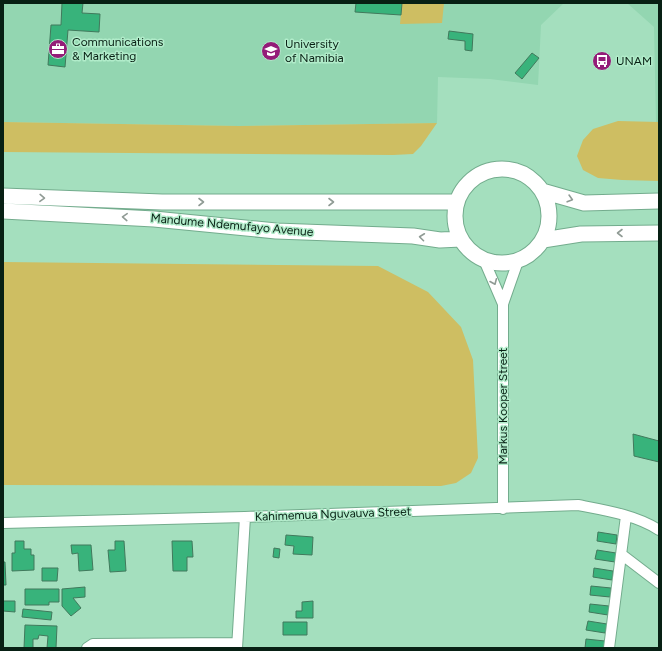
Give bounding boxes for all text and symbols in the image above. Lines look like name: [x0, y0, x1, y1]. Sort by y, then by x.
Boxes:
place label: Communications & Marketing: [72, 35, 164, 63]
place label: University of Namibia: [285, 37, 344, 65]
office icon: Communications & Marketing: [47, 38, 69, 60]
school or university icon: University of Namibia: [260, 40, 282, 62]
bus stop icon: UNAM: [591, 50, 613, 72]
place label: UNAM: [616, 54, 652, 68]
one-way arrow: [39, 193, 45, 202]
one-way arrow: [567, 195, 573, 203]
one-way arrow: [198, 198, 204, 206]
one-way arrow: [328, 198, 334, 206]
street label: Mandume Ndemufayo Avenue: [150, 211, 314, 239]
one-way arrow: [122, 213, 128, 222]
one-way arrow: [617, 229, 623, 237]
one-way arrow: [419, 233, 425, 242]
one-way arrow: [489, 277, 497, 285]
street label: Markus Kooper Street: [496, 347, 510, 464]
street label: Kahimemua Nguvauva Street: [255, 504, 412, 524]

